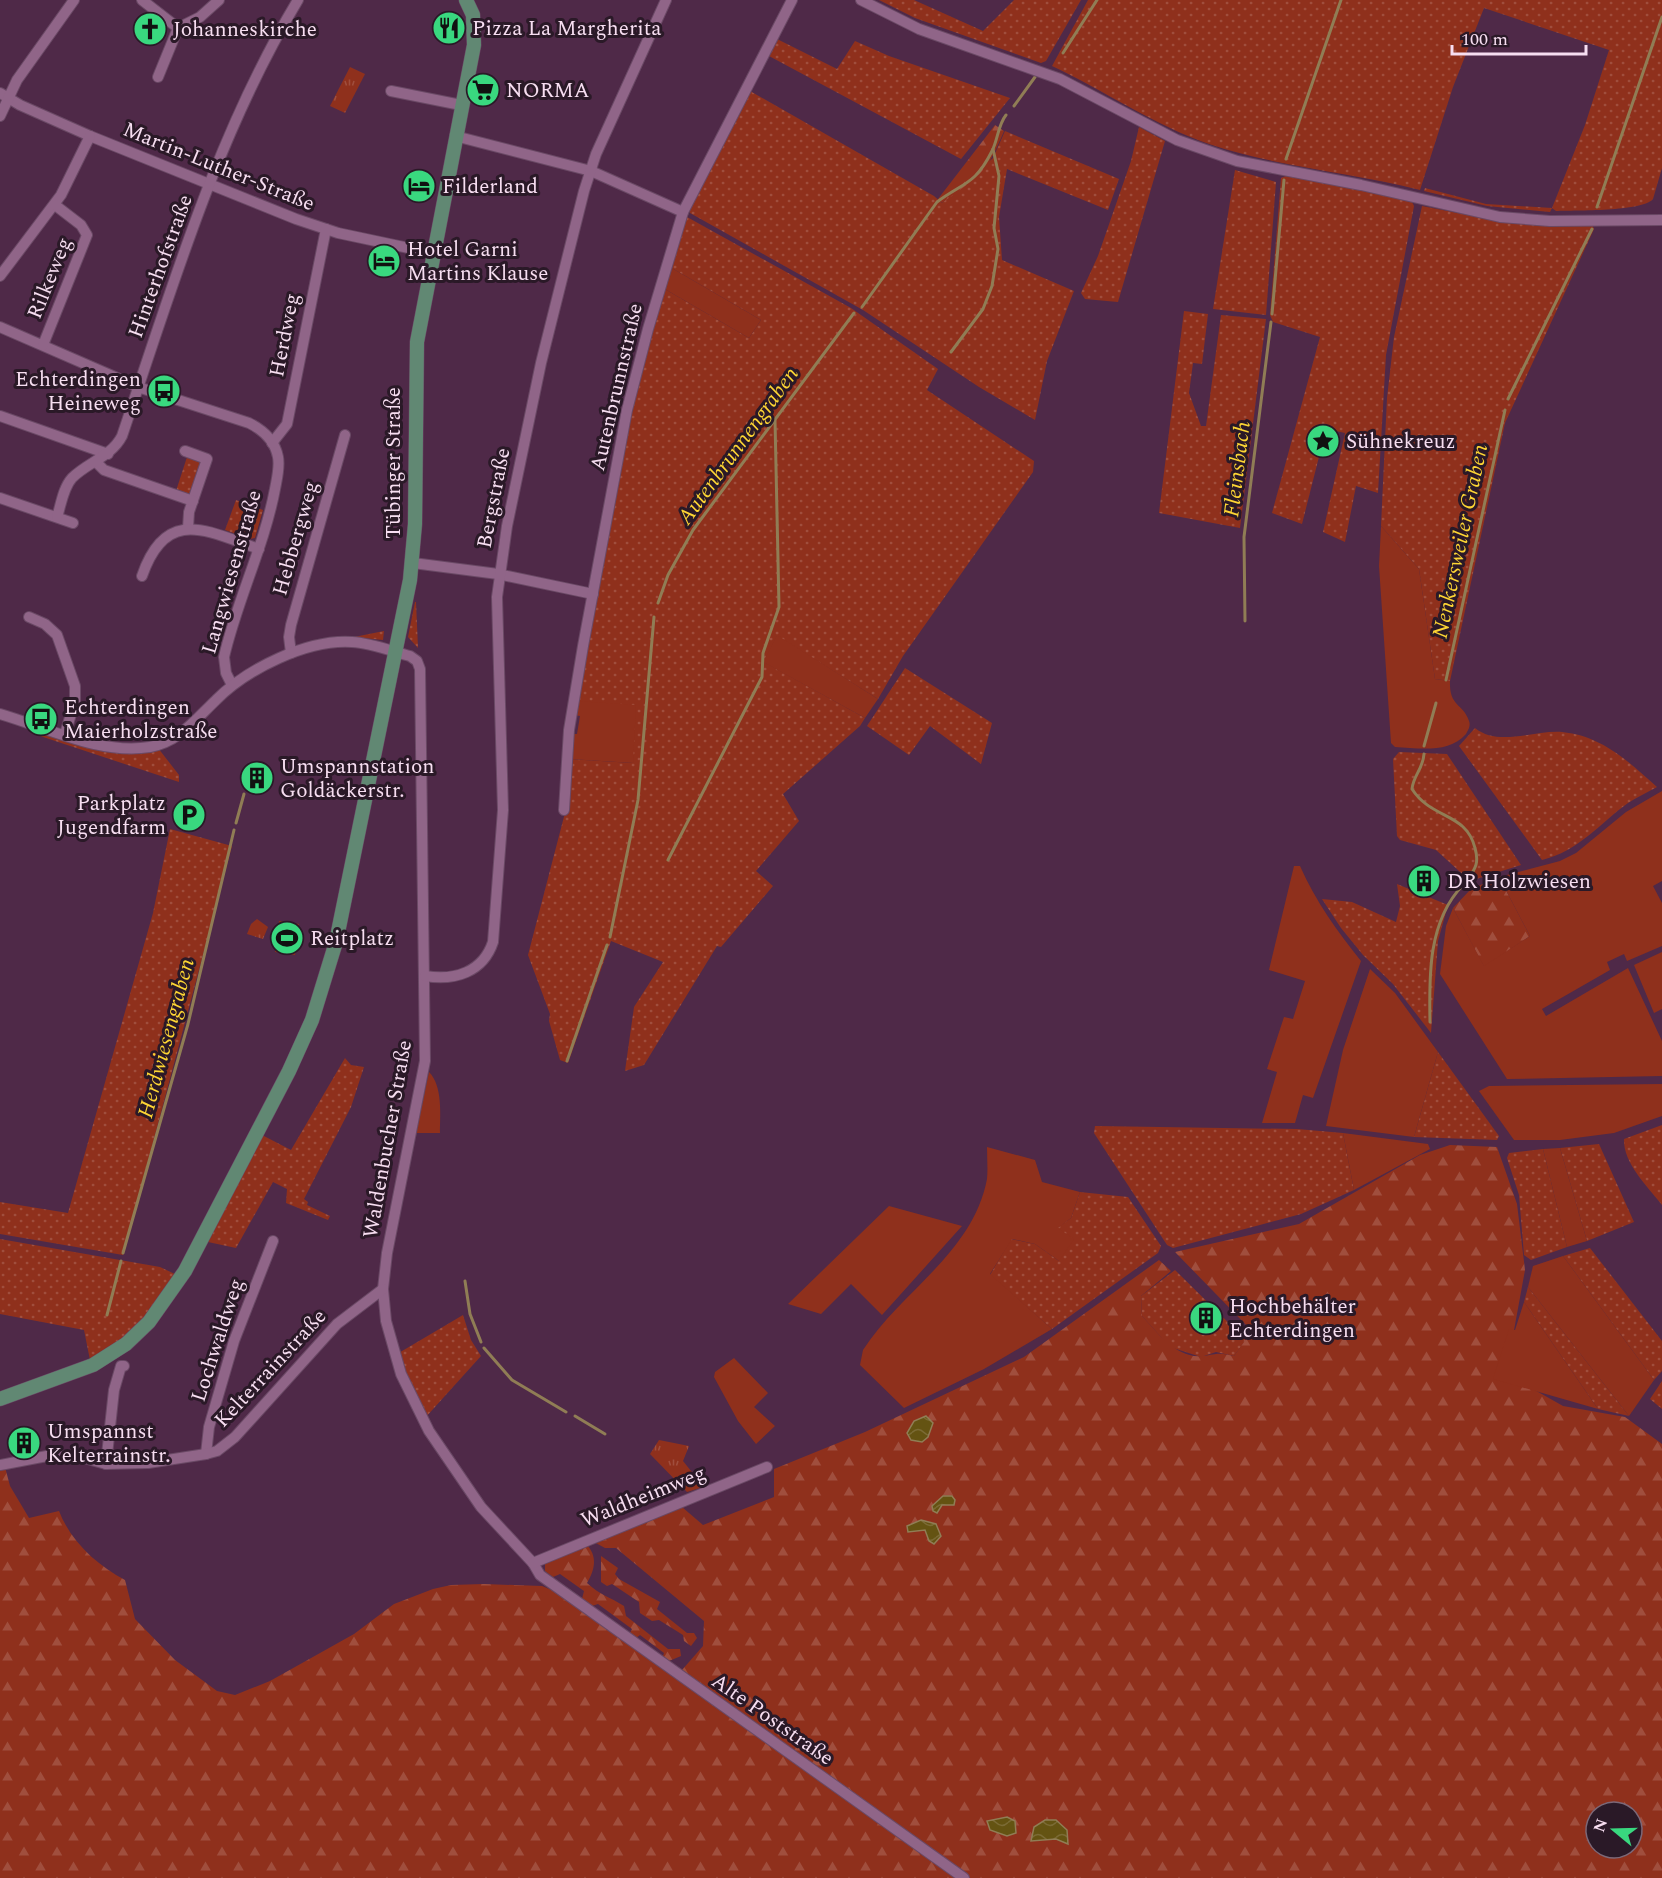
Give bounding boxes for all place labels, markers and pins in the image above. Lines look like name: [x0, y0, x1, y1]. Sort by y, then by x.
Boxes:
restaurant icon: Pizza La Margherita: [431, 10, 467, 46]
church icon: Johanneskirche: [132, 11, 168, 47]
place label: Pizza La Margherita: [472, 13, 662, 45]
place label: Johanneskirche: [173, 14, 317, 46]
supermarket icon: NORMA: [465, 72, 501, 108]
place label: NORMA: [506, 75, 590, 107]
hotel icon: Filderland: [401, 168, 437, 204]
place label: Filderland: [442, 171, 538, 203]
place label: Hotel Garni Martins Klause: [407, 234, 548, 290]
hotel icon: Hotel Garni Martins Klause: [366, 243, 402, 279]
place label: Echterdingen Heineweg: [15, 364, 141, 420]
bus stop icon: Echterdingen Heineweg: [146, 373, 182, 409]
place icon: Sühnekreuz: [1305, 423, 1341, 459]
place label: Sühnekreuz: [1346, 426, 1456, 458]
place label: Echterdingen Maierholzstraße: [64, 692, 218, 748]
bus stop icon: Echterdingen Maierholzstraße: [23, 701, 59, 737]
place label: Umspannstation Goldäckerstr.: [280, 751, 435, 807]
building icon: Umspannstation Goldäckerstr.: [239, 760, 275, 796]
place label: Parkplatz Jugendfarm: [57, 788, 166, 844]
parking icon: Parkplatz Jugendfarm: [171, 797, 207, 833]
building icon: DR Holzwiesen: [1406, 863, 1442, 899]
place label: DR Holzwiesen: [1447, 866, 1591, 898]
sports icon: Reitplatz: [269, 920, 305, 956]
place label: Reitplatz: [310, 923, 394, 955]
place label: Hochbehälter Echterdingen: [1229, 1291, 1356, 1347]
building icon: Hochbehälter Echterdingen: [1188, 1300, 1224, 1336]
place label: Umspannst Kelterrainstr.: [47, 1416, 171, 1472]
building icon: Umspannst Kelterrainstr.: [6, 1425, 42, 1461]

